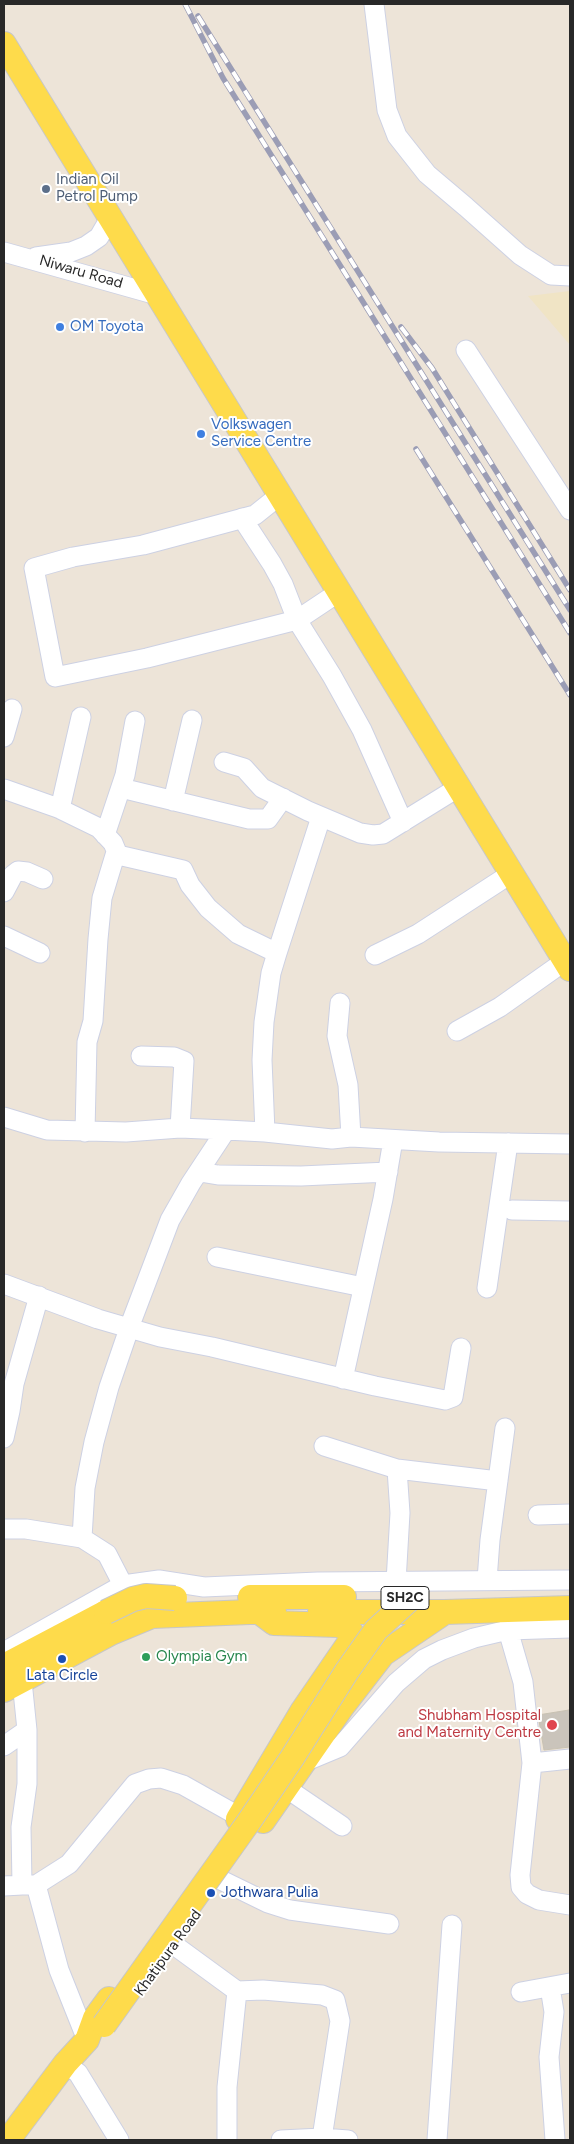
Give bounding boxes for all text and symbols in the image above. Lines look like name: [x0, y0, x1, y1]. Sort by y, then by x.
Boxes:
place label: Indian Oil Petrol Pump: [56, 171, 138, 206]
marker: Indian Oil Petrol Pump: [40, 183, 52, 195]
street label: Niwaru Road: [37, 251, 125, 293]
place label: OM Toyota: [70, 318, 144, 336]
marker: OM Toyota: [54, 321, 66, 333]
place label: Volkswagen Service Centre: [211, 416, 311, 451]
marker: Volkswagen Service Centre: [195, 428, 207, 440]
road number: SH2C: [381, 1586, 429, 1610]
place label: Olympia Gym: [156, 1648, 247, 1666]
marker: Olympia Gym: [140, 1651, 152, 1663]
marker: Lata Circle: [56, 1653, 68, 1665]
place label: Lata Circle: [26, 1667, 98, 1685]
place label: Shubham Hospital and Maternity Centre: [398, 1707, 541, 1742]
marker: Shubham Hospital and Maternity Centre: [545, 1718, 559, 1732]
place label: Jothwara Pulia: [221, 1884, 318, 1902]
marker: Jothwara Pulia: [205, 1887, 217, 1899]
street label: Khatipura Road: [131, 1906, 205, 2000]

